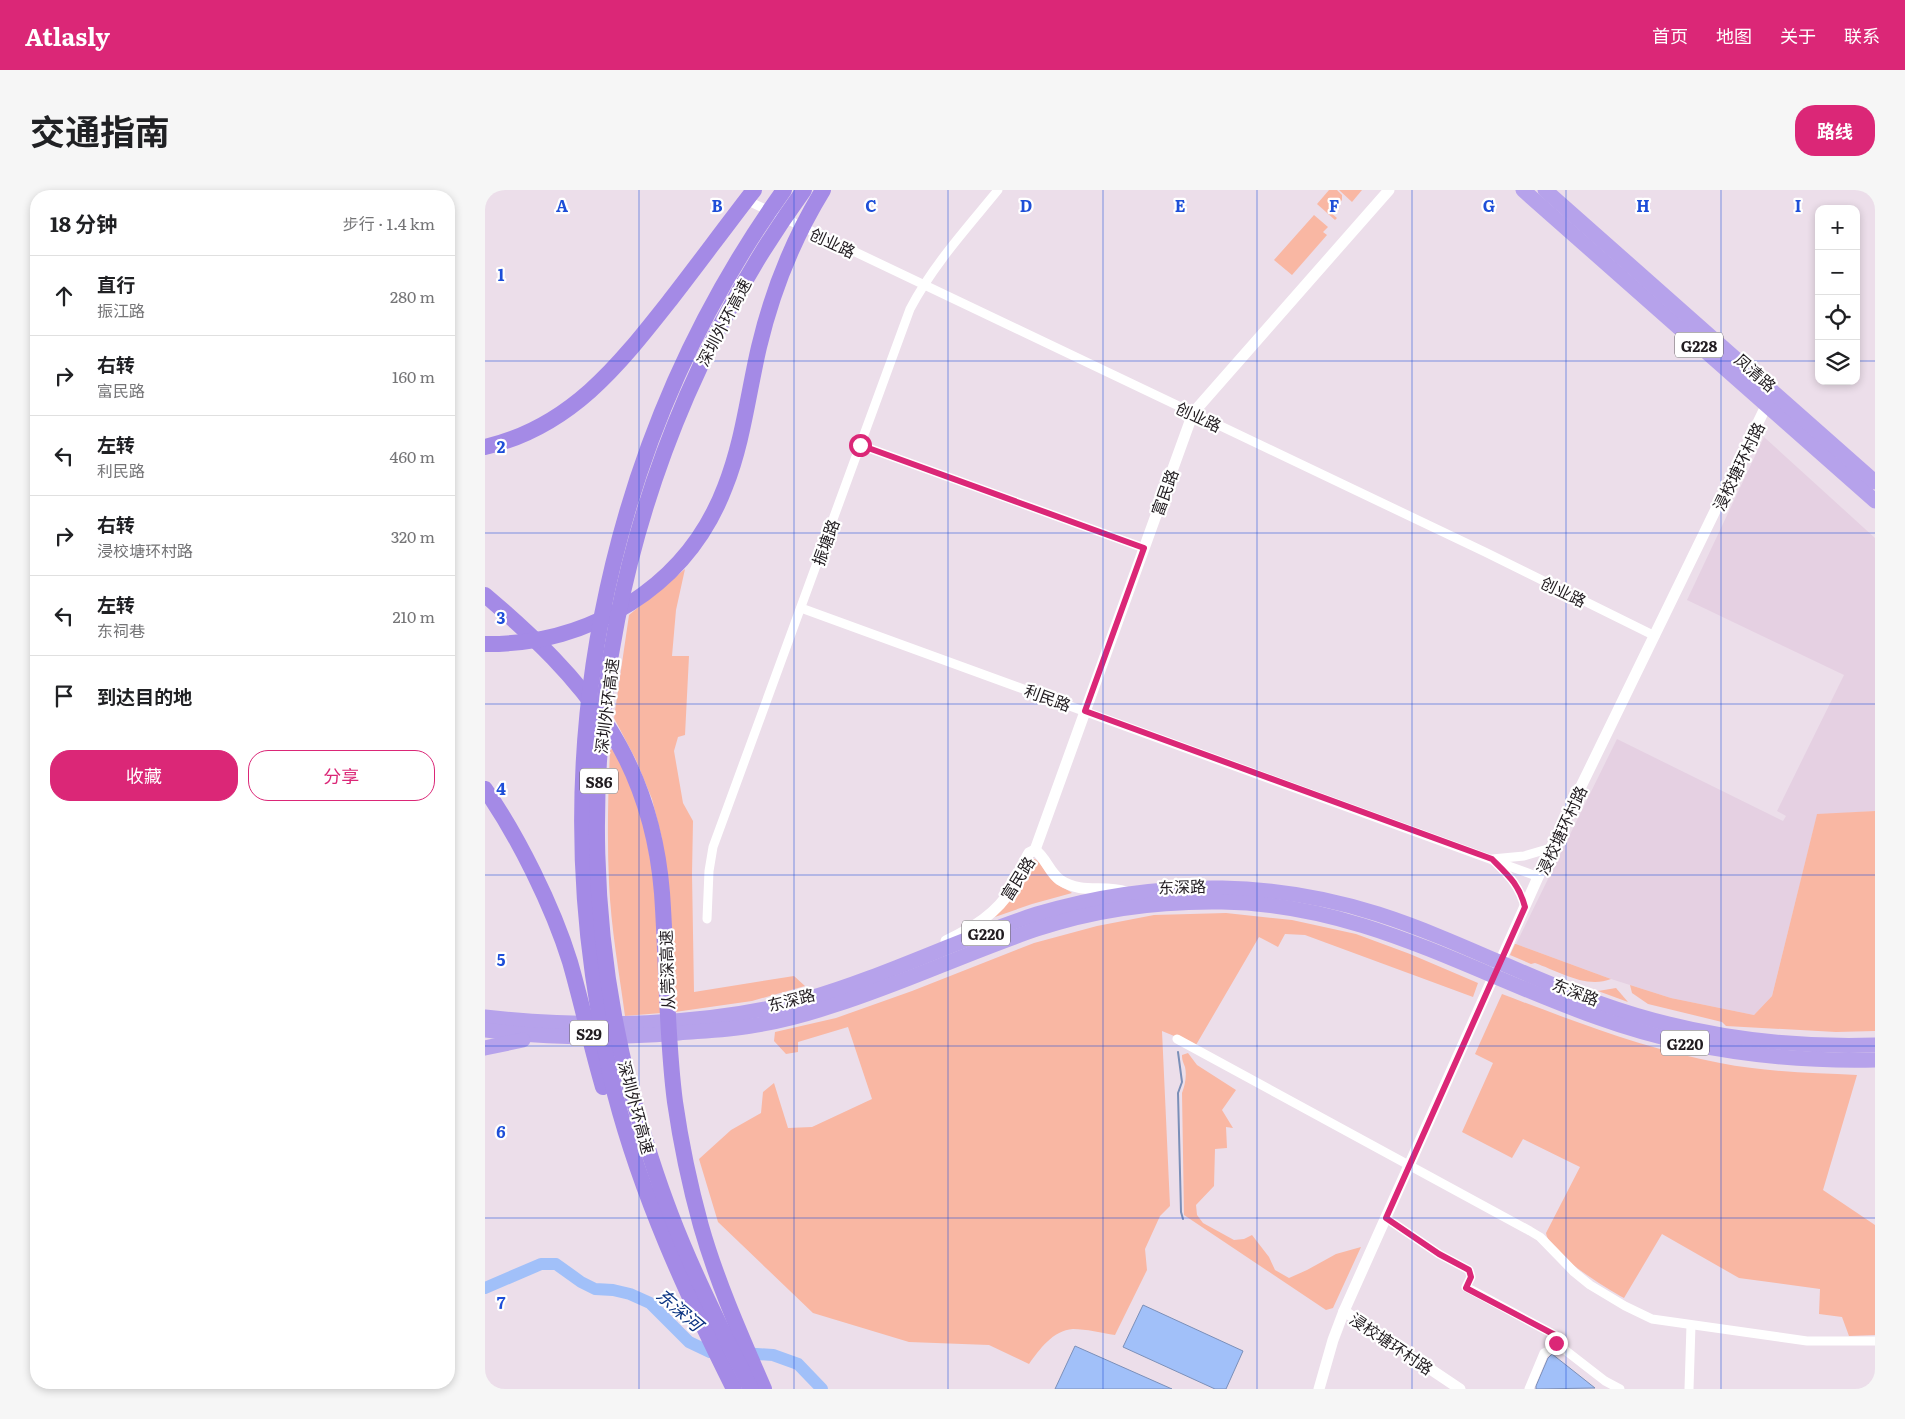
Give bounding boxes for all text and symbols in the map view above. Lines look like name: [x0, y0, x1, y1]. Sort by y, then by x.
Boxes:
text: Atlasly: [25, 18, 110, 53]
text: 首页: [1652, 22, 1688, 49]
text: 地图: [1716, 22, 1752, 49]
text: 关于: [1780, 22, 1816, 49]
text: 联系: [1844, 22, 1880, 49]
text: 交通指南: [30, 104, 170, 156]
button: 路线: [1795, 105, 1875, 156]
text: A: [556, 193, 568, 217]
text: B: [711, 193, 723, 217]
text: C: [865, 193, 877, 217]
text: D: [1020, 193, 1032, 217]
text: E: [1175, 193, 1186, 217]
text: F: [1329, 193, 1339, 217]
text: G: [1483, 193, 1495, 217]
text: H: [1636, 193, 1650, 217]
text: I: [1795, 193, 1801, 217]
map controls: [1815, 205, 1860, 385]
button: +: [1815, 205, 1860, 250]
text: 18 分钟: [50, 207, 117, 238]
text: 步行 · 1.4 km: [343, 211, 435, 235]
street label: 创业路: [806, 221, 860, 263]
button: −: [1815, 250, 1860, 295]
text: 1: [498, 262, 505, 286]
text: 直行: [97, 270, 135, 298]
street label: 深圳外环高速: [690, 274, 756, 370]
icon: ahead: [50, 282, 78, 310]
text: 280 m: [390, 284, 435, 308]
button: locate: [1815, 295, 1860, 340]
text: 振江路: [97, 298, 145, 322]
road number: G228: [1675, 332, 1723, 358]
button: layers: [1815, 340, 1860, 385]
street label: 凤清路: [1730, 347, 1782, 397]
text: 右转: [97, 350, 135, 378]
icon: right: [50, 362, 78, 390]
text: 160 m: [392, 364, 435, 388]
text: 富民路: [97, 378, 145, 402]
street label: 创业路: [1172, 395, 1226, 437]
street label: 浸校塘环村路: [1706, 418, 1770, 514]
text: 左转: [97, 430, 135, 458]
text: 2: [497, 434, 506, 458]
route start: [849, 434, 872, 457]
icon: left: [50, 442, 78, 470]
text: 460 m: [390, 444, 435, 468]
text: 利民路: [97, 458, 145, 482]
street label: 富民路: [1145, 465, 1183, 519]
text: 右转: [97, 510, 135, 538]
street label: 振塘路: [806, 515, 844, 569]
icon: right: [50, 522, 78, 550]
text: 320 m: [391, 524, 435, 548]
text: 浸校塘环村路: [97, 538, 193, 562]
street label: 创业路: [1537, 570, 1591, 612]
text: 左转: [97, 590, 135, 618]
icon: left: [50, 602, 78, 630]
text: 210 m: [392, 604, 435, 628]
text: 3: [497, 605, 506, 629]
text: 东祠巷: [97, 618, 145, 642]
street label: 深圳外环高速: [588, 657, 624, 755]
street label: 利民路: [1021, 678, 1075, 716]
icon: arrive: [50, 682, 78, 710]
text: 到达目的地: [97, 682, 192, 710]
button: 收藏: [50, 750, 238, 801]
button: 分享: [248, 750, 435, 801]
road number: S86: [580, 768, 618, 794]
text: 4: [496, 776, 506, 800]
street label: 浸校塘环村路: [1530, 781, 1592, 879]
street label: 富民路: [994, 851, 1040, 905]
street label: 东深路: [1158, 873, 1206, 899]
road number: G220: [962, 920, 1010, 946]
street label: 从莞深高速: [653, 930, 679, 1010]
text: 5: [497, 947, 506, 971]
street label: 东深路: [1549, 971, 1603, 1011]
street label: 东深路: [765, 982, 817, 1016]
road number: S29: [570, 1020, 608, 1046]
road number: G220: [1661, 1030, 1709, 1056]
street label: 深圳外环高速: [613, 1058, 661, 1156]
text: 6: [496, 1119, 506, 1143]
water label: 东深河: [651, 1281, 711, 1339]
text: 7: [497, 1290, 506, 1314]
street label: 浸校塘环村路: [1345, 1306, 1439, 1380]
route end: [1545, 1332, 1568, 1355]

